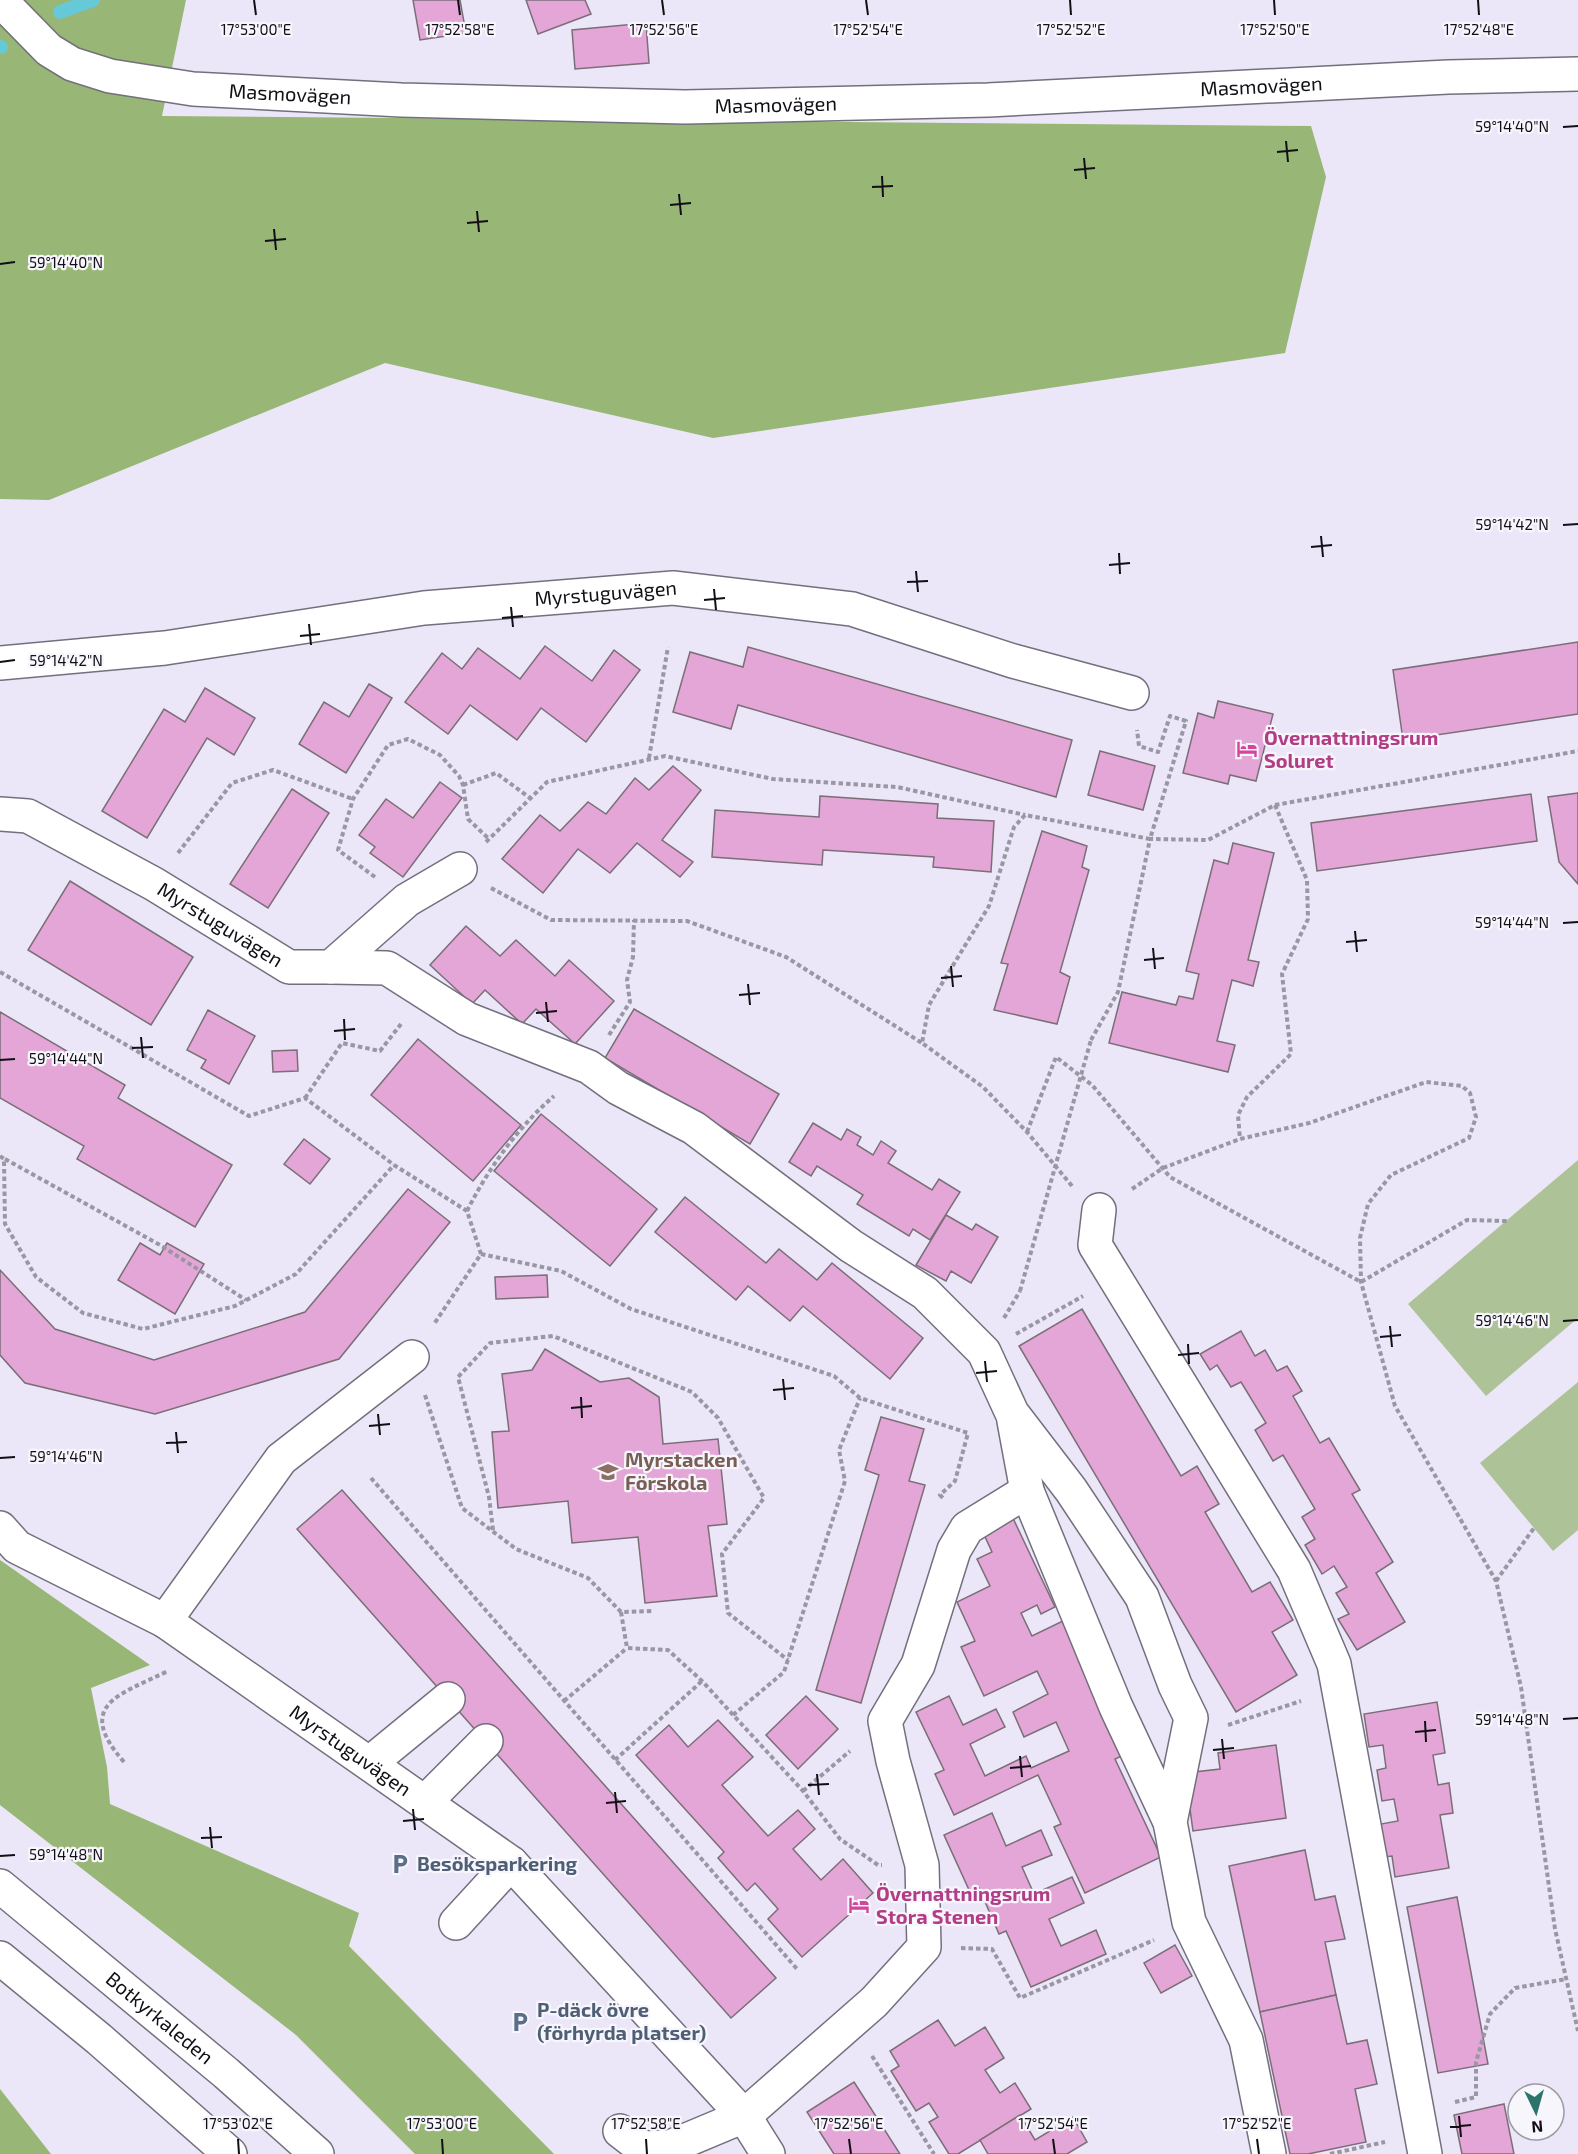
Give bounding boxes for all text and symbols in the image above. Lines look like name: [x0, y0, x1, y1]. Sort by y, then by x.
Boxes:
text: 17°53'00"E: [221, 20, 291, 38]
text: 17°52'58"E: [425, 20, 495, 38]
text: 17°52'56"E: [629, 20, 699, 38]
text: 17°52'54"E: [833, 20, 903, 38]
text: 17°52'52"E: [1037, 20, 1105, 38]
text: 17°52'50"E: [1240, 20, 1310, 38]
text: 17°52'48"E: [1444, 20, 1514, 38]
street label: Masmovägen: [1200, 70, 1323, 100]
street label: Masmovägen: [228, 78, 352, 108]
street label: Masmovägen: [714, 90, 837, 117]
text: 59°14'40"N: [1475, 117, 1549, 135]
text: 59°14'40"N: [29, 253, 103, 271]
text: 59°14'42"N: [1475, 515, 1549, 533]
street label: Myrstuguvägen: [533, 575, 678, 610]
text: 59°14'42"N: [29, 651, 103, 669]
place label: Övernattningsrum Soluret: [1264, 725, 1438, 772]
hotel icon: Övernattningsrum Soluret: [1235, 737, 1259, 761]
street label: Myrstuguvägen: [154, 876, 288, 972]
text: 59°14'44"N: [1475, 913, 1549, 931]
text: 59°14'44"N: [29, 1049, 103, 1067]
text: 59°14'46"N: [1475, 1311, 1549, 1329]
text: 59°14'46"N: [29, 1447, 103, 1465]
place label: Myrstacken Förskola: [625, 1447, 738, 1494]
school or university icon: Myrstacken Förskola: [596, 1460, 620, 1484]
street label: Myrstuguvägen: [285, 1699, 416, 1801]
text: 59°14'48"N: [1475, 1710, 1549, 1728]
text: 59°14'48"N: [29, 1845, 103, 1863]
place label: Besöksparkering: [417, 1851, 577, 1875]
parking icon: Besöksparkering: [388, 1852, 412, 1876]
place label: Övernattningsrum Stora Stenen: [876, 1881, 1050, 1928]
hotel icon: Övernattningsrum Stora Stenen: [847, 1893, 871, 1917]
street label: Botkyrkaleden: [102, 1966, 219, 2068]
place label: P-däck övre (förhyrda platser): [537, 1997, 706, 2045]
parking icon: P-däck övre (förhyrda platser): [508, 2010, 532, 2034]
north arrow: [1506, 2082, 1566, 2142]
text: 17°53'02"E: [203, 2114, 273, 2132]
text: 17°53'00"E: [407, 2114, 477, 2132]
text: 17°52'58"E: [611, 2114, 681, 2132]
text: 17°52'56"E: [814, 2114, 884, 2132]
text: 17°52'54"E: [1018, 2114, 1088, 2132]
text: 17°52'52"E: [1223, 2114, 1291, 2132]
text: N: [1531, 2117, 1544, 2137]

